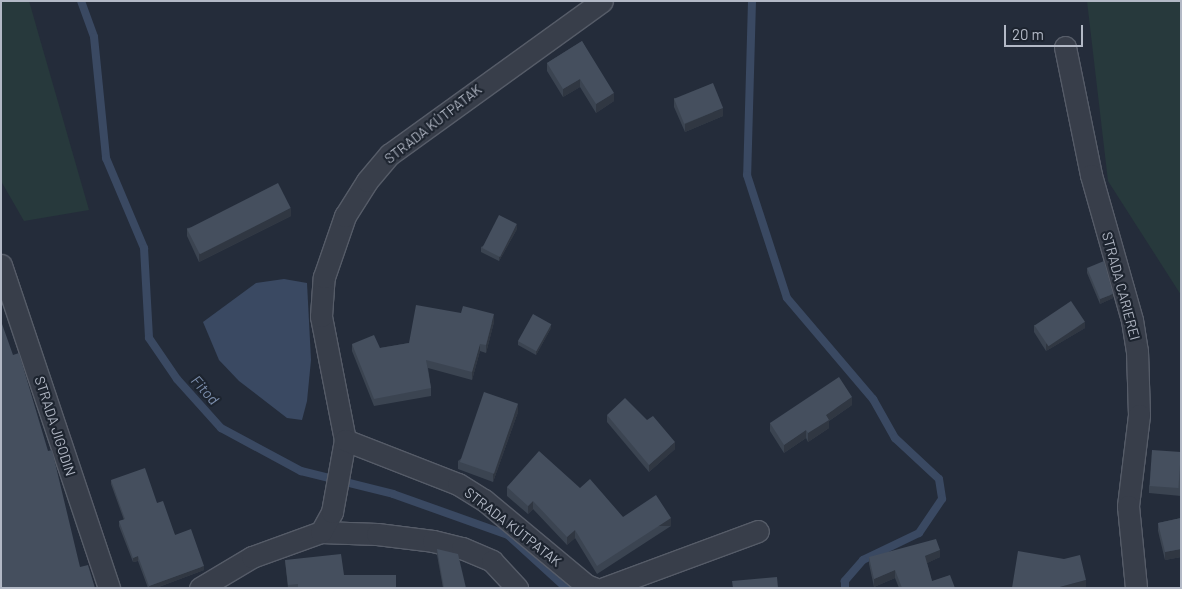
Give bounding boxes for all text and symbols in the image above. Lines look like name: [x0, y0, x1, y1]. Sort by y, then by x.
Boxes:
scale bar: [1007, 15, 1086, 47]
text: 20 m: [1012, 25, 1044, 43]
street label: STRADA KÚTPATAK: [381, 81, 485, 167]
street label: STRADA CARIEREI: [1098, 230, 1144, 342]
water label: Fitod: [187, 372, 223, 408]
street label: STRADA JIGODIN: [31, 374, 79, 478]
street label: STRADA KÚTPATAK: [461, 484, 565, 570]

